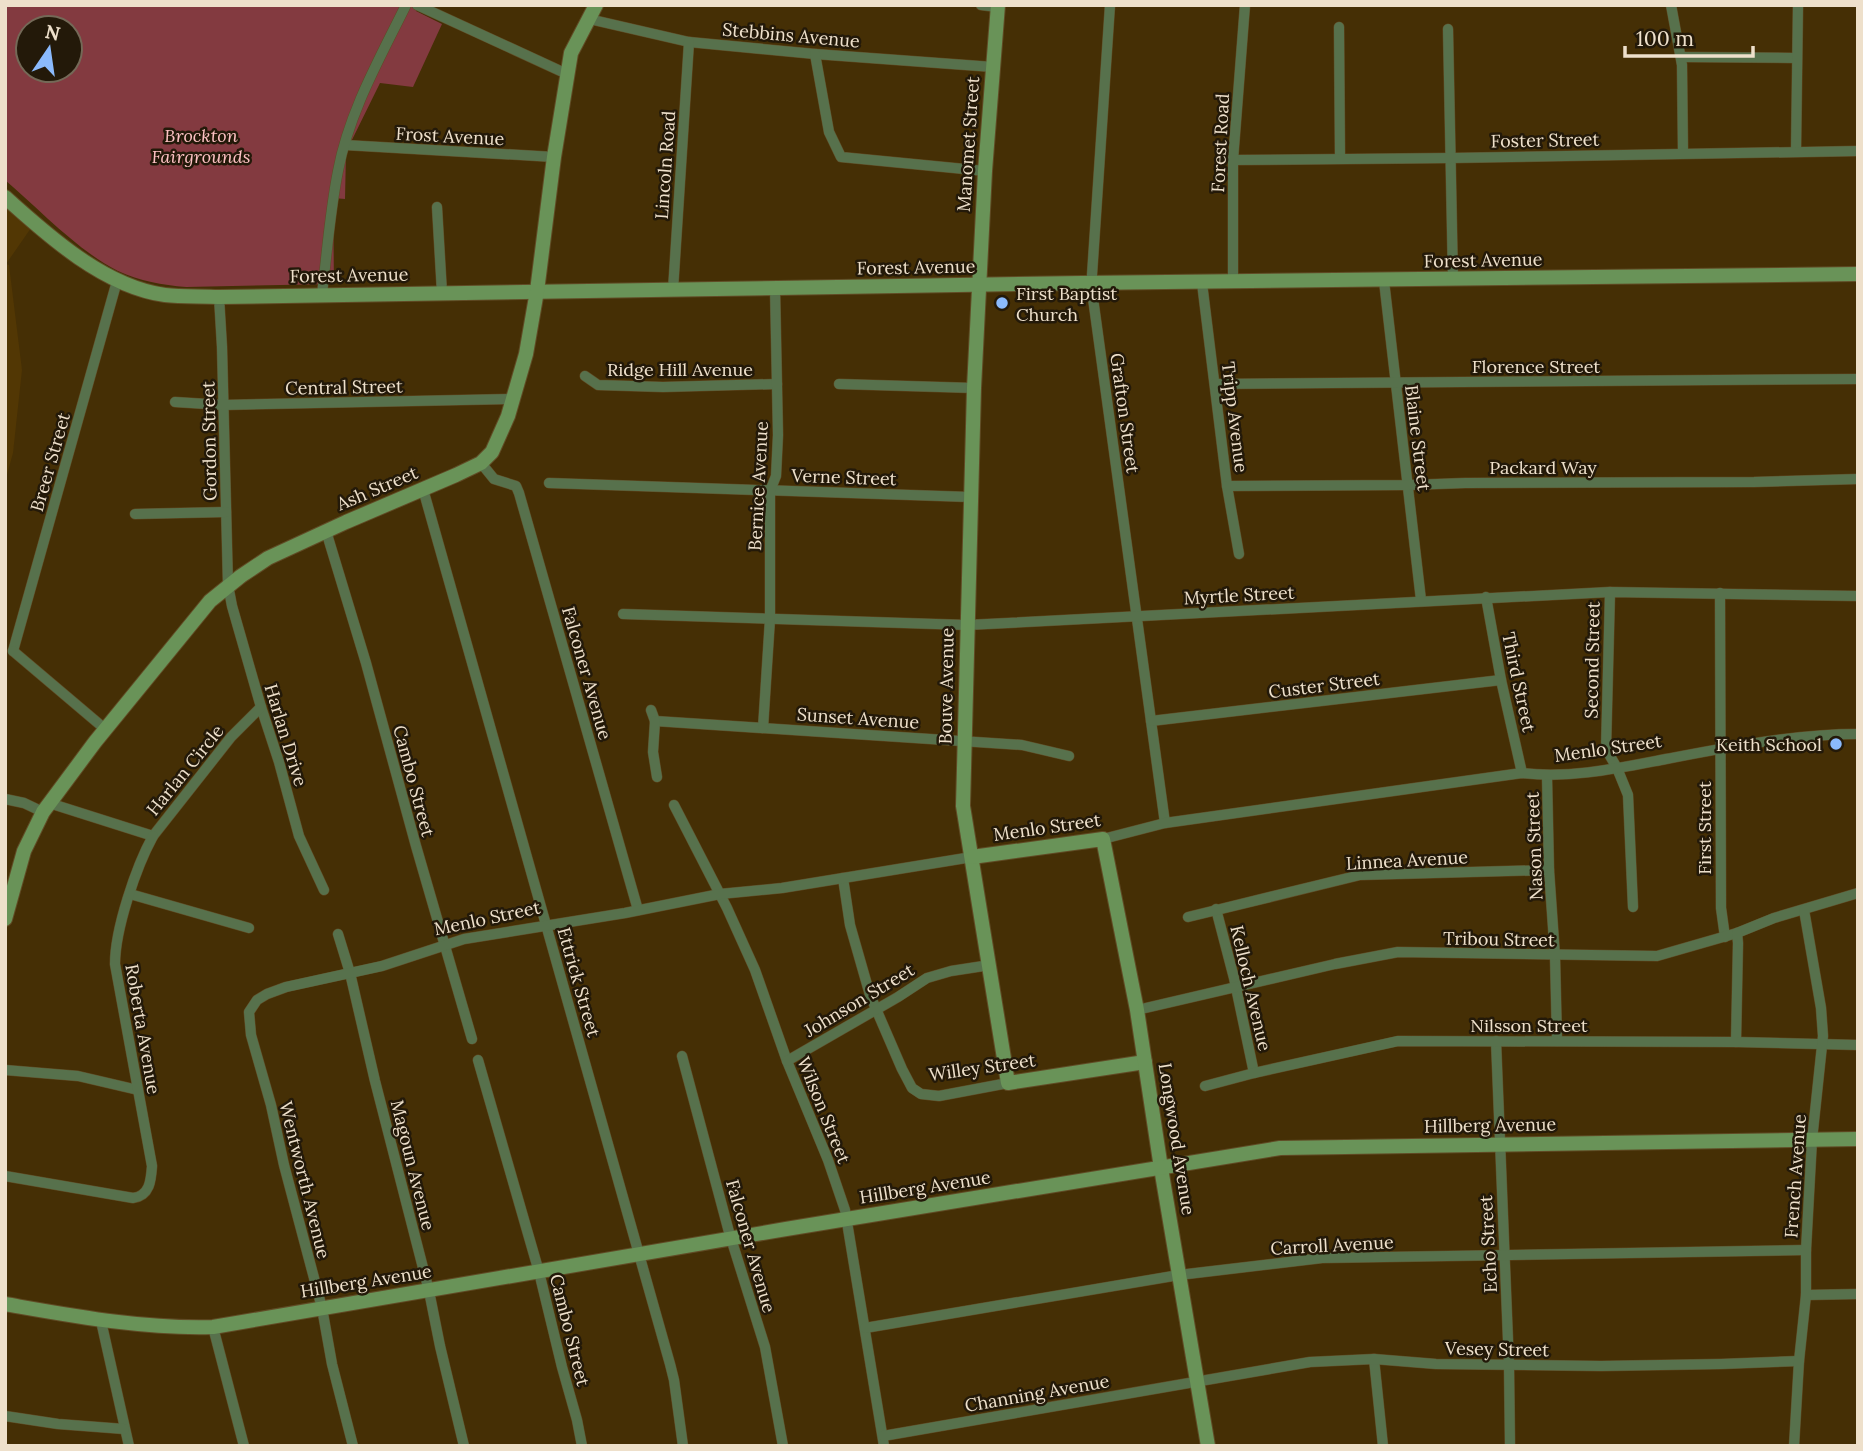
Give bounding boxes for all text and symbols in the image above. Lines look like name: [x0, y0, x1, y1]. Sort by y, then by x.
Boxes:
north arrow: [14, 14, 84, 84]
scale bar: [1625, 14, 1753, 58]
street label: Stebbins Avenue: [721, 18, 861, 52]
text: N: [43, 19, 63, 46]
text: 100 m: [1636, 25, 1694, 52]
street label: Manomet Street: [952, 75, 984, 213]
street label: Forest Road: [1206, 93, 1234, 193]
street label: Lincoln Road: [650, 110, 680, 220]
street label: Frost Avenue: [395, 122, 505, 150]
park label: Brockton Fairgrounds: [151, 124, 251, 168]
street label: Foster Street: [1490, 128, 1600, 152]
street label: Forest Avenue: [1423, 247, 1543, 273]
street label: Forest Avenue: [856, 254, 976, 280]
street label: Forest Avenue: [289, 262, 409, 288]
place label: First Baptist Church: [1016, 282, 1117, 326]
marker: First Baptist Church: [994, 295, 1010, 311]
street label: Grafton Street: [1105, 351, 1145, 475]
street label: Florence Street: [1472, 355, 1600, 378]
street label: Ridge Hill Avenue: [607, 358, 753, 381]
street label: Tripp Avenue: [1217, 360, 1253, 474]
street label: Central Street: [285, 374, 403, 400]
street label: Gordon Street: [196, 381, 222, 501]
street label: Blaine Street: [1400, 384, 1436, 492]
street label: Breer Street: [25, 410, 75, 514]
street label: Bernice Avenue: [743, 420, 773, 551]
street label: Packard Way: [1489, 456, 1597, 479]
street label: Ash Street: [332, 461, 421, 516]
street label: Verne Street: [790, 464, 897, 490]
street label: Myrtle Street: [1183, 581, 1295, 609]
street label: Second Street: [1579, 601, 1605, 719]
street label: Falconer Avenue: [557, 604, 617, 743]
street label: Bouve Avenue: [933, 627, 959, 745]
street label: Third Street: [1497, 630, 1541, 734]
street label: Custer Street: [1267, 667, 1381, 703]
street label: Harlan Drive: [260, 681, 313, 789]
street label: Sunset Avenue: [796, 702, 920, 734]
street label: Harlan Circle: [141, 720, 229, 820]
street label: Cambo Street: [388, 723, 440, 839]
street label: Menlo Street: [1553, 729, 1663, 767]
place label: Keith School: [1716, 733, 1822, 756]
marker: Keith School: [1828, 736, 1844, 752]
street label: First Street: [1693, 781, 1716, 875]
street label: Nason Street: [1521, 791, 1547, 901]
street label: Menlo Street: [992, 808, 1102, 846]
street label: Linnea Avenue: [1345, 845, 1469, 875]
street label: Menlo Street: [432, 895, 542, 941]
street label: Kelloch Avenue: [1225, 923, 1277, 1053]
street label: Ettrick Street: [552, 924, 606, 1040]
street label: Tribou Street: [1443, 927, 1555, 951]
street label: Johnson Street: [799, 958, 918, 1042]
street label: Roberta Avenue: [120, 962, 166, 1096]
street label: Nilsson Street: [1470, 1014, 1588, 1037]
street label: Willey Street: [927, 1048, 1037, 1086]
street label: Wilson Street: [792, 1053, 856, 1167]
street label: Longwood Avenue: [1154, 1061, 1200, 1217]
street label: Magoun Avenue: [386, 1097, 440, 1233]
street label: Wentworth Avenue: [274, 1099, 336, 1261]
street label: Hillberg Avenue: [1424, 1112, 1557, 1138]
street label: French Avenue: [1779, 1113, 1811, 1239]
street label: Hillberg Avenue: [858, 1165, 992, 1209]
street label: Falconer Avenue: [721, 1177, 781, 1316]
street label: Echo Street: [1474, 1195, 1502, 1293]
street label: Carroll Avenue: [1270, 1230, 1394, 1260]
street label: Hillberg Avenue: [299, 1259, 433, 1303]
street label: Cambo Street: [545, 1272, 595, 1388]
street label: Vesey Street: [1444, 1337, 1549, 1361]
street label: Channing Avenue: [963, 1369, 1111, 1417]

